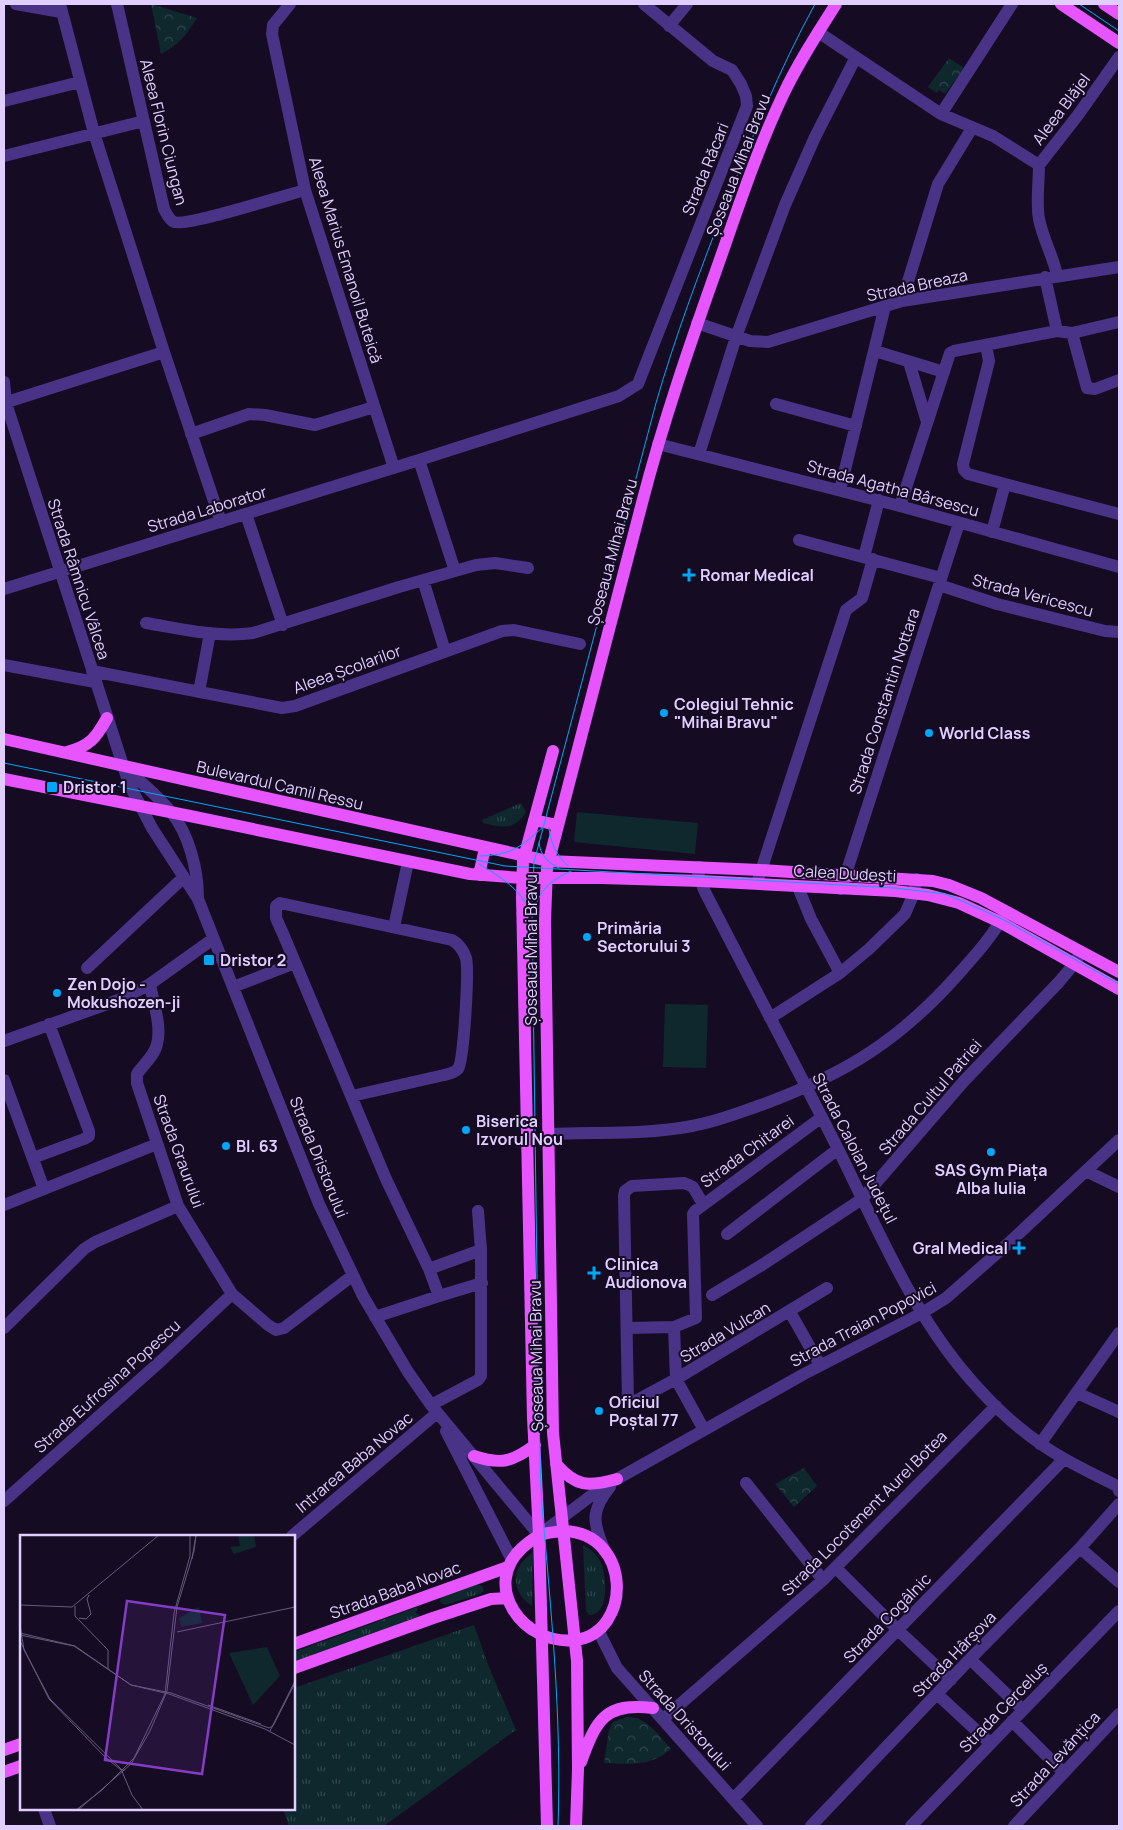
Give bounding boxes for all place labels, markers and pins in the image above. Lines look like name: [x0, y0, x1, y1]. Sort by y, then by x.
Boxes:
place label: Romar Medical: [700, 564, 814, 586]
marker: Romar Medical: [682, 568, 696, 582]
place label: Colegiul Tehnic "Mihai Bravu": [674, 693, 794, 733]
marker: Colegiul Tehnic "Mihai Bravu": [658, 707, 670, 719]
place label: World Class: [939, 722, 1031, 744]
marker: World Class: [923, 727, 935, 739]
place label: Dristor 1: [63, 776, 127, 798]
marker: Dristor 1: [45, 780, 59, 794]
place label: Primăria Sectorului 3: [597, 917, 691, 957]
marker: Primăria Sectorului 3: [581, 931, 593, 943]
place label: Dristor 2: [220, 949, 286, 971]
marker: Dristor 2: [202, 953, 216, 967]
place label: Zen Dojo - Mokushozen-ji: [67, 973, 181, 1013]
marker: Zen Dojo - Mokushozen-ji: [51, 987, 63, 999]
place label: Biserica Izvorul Nou: [476, 1110, 563, 1150]
marker: Biserica Izvorul Nou: [460, 1124, 472, 1136]
place label: Bl. 63: [236, 1135, 278, 1157]
marker: Bl. 63: [220, 1140, 232, 1152]
marker: SAS Gym Piața Alba Iulia: [985, 1146, 997, 1158]
place label: SAS Gym Piața Alba Iulia: [935, 1159, 1047, 1199]
place label: Gral Medical: [913, 1237, 1008, 1259]
marker: Gral Medical: [1012, 1241, 1026, 1255]
place label: Clinica Audionova: [605, 1253, 687, 1293]
marker: Clinica Audionova: [587, 1266, 601, 1280]
place label: Oficiul Poștal 77: [609, 1391, 678, 1431]
marker: Oficiul Poștal 77: [593, 1405, 605, 1417]

